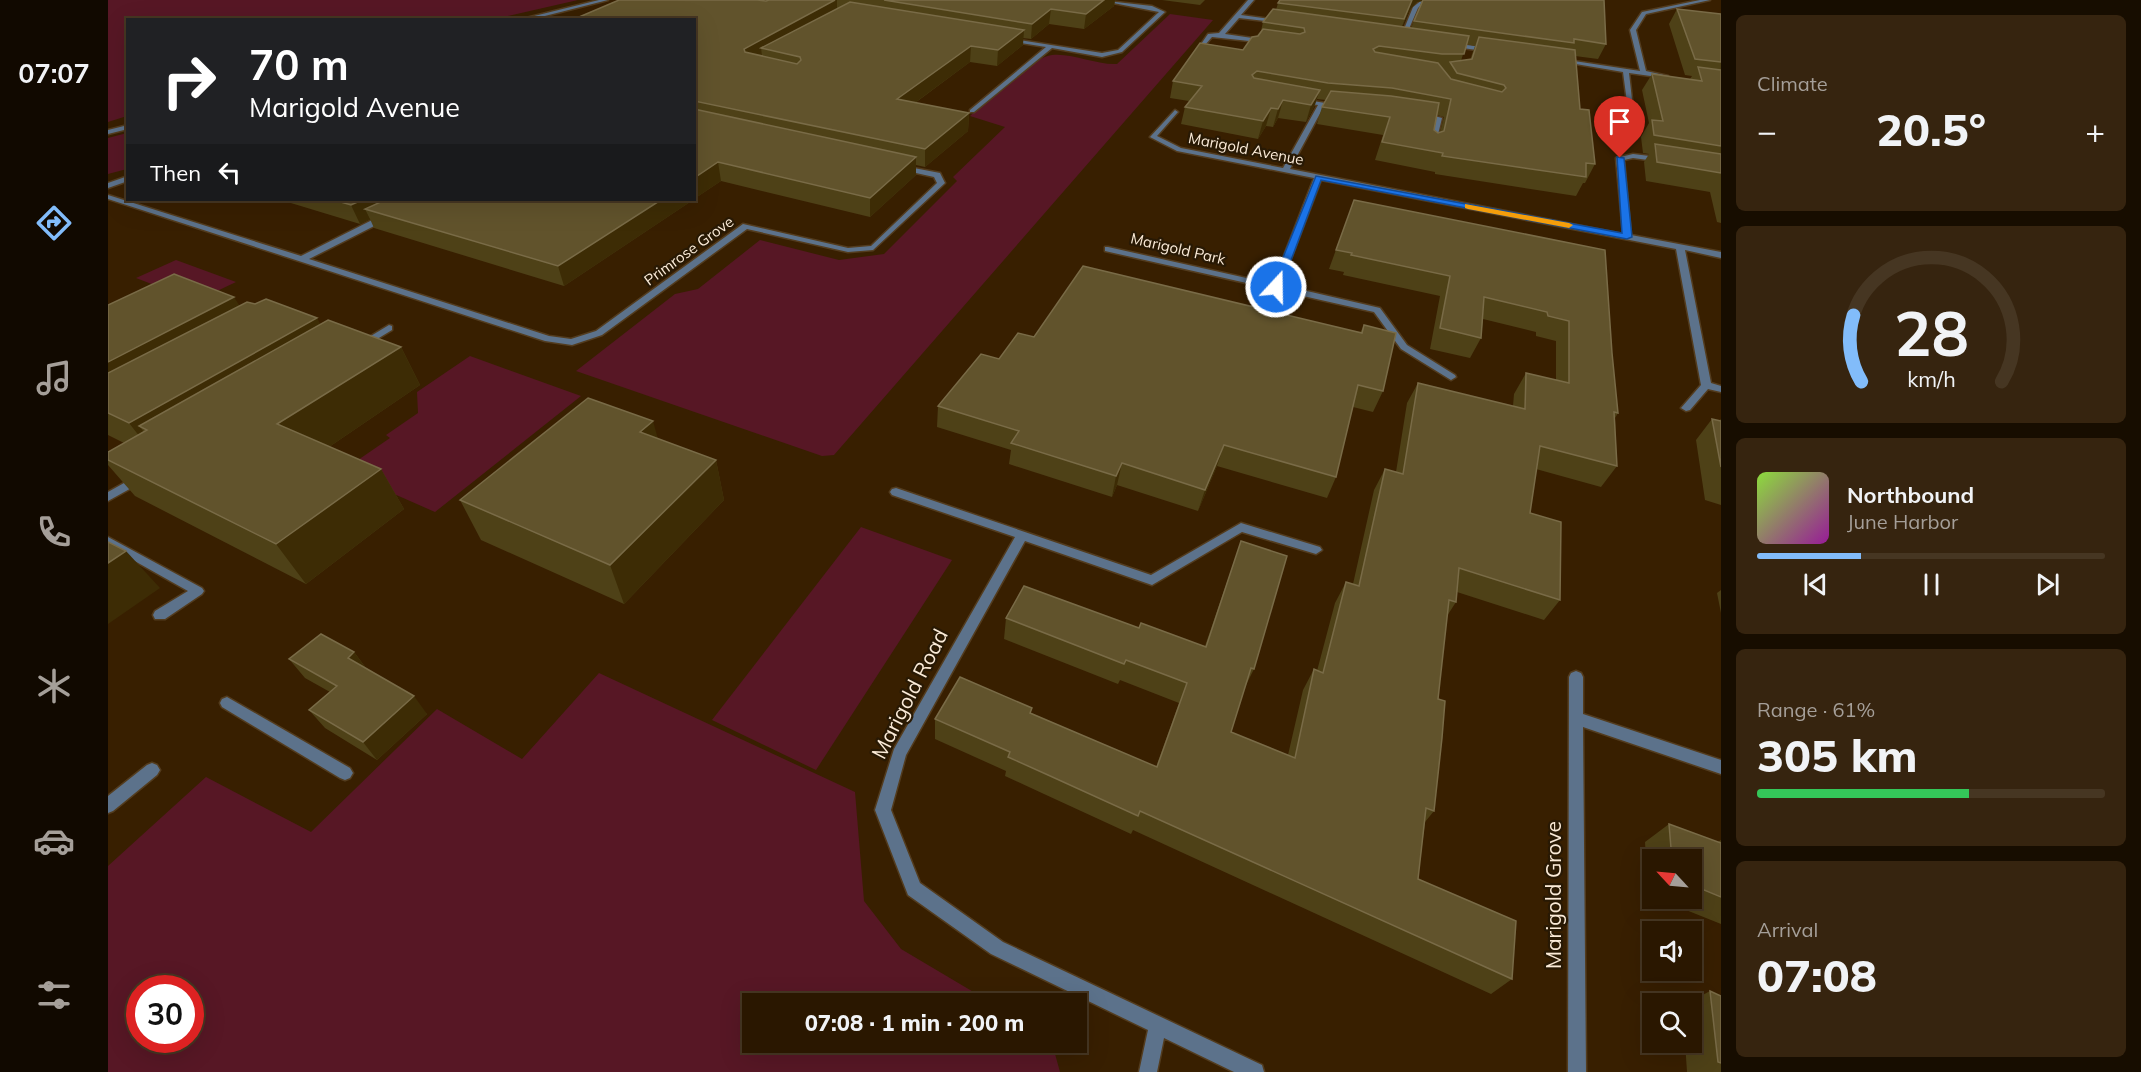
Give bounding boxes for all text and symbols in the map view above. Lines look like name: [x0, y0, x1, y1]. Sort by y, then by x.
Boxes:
text: 70 m: [249, 38, 349, 91]
icon: right: [150, 42, 228, 120]
text: 07:07: [18, 56, 90, 90]
text: Climate: [1757, 71, 1828, 96]
text: Marigold Avenue: [249, 90, 460, 124]
pin: [1594, 96, 1645, 158]
text: 20.5°: [1876, 101, 1986, 157]
icon: arrive: [1603, 105, 1636, 138]
text: −: [1757, 110, 1777, 151]
text: +: [2085, 110, 2105, 151]
street label: Marigold Avenue: [1187, 128, 1305, 169]
icon: left: [213, 156, 246, 189]
text: Then: [150, 159, 201, 187]
icon: directions: [33, 202, 75, 244]
street label: Primrose Grove: [640, 212, 737, 289]
street label: Marigold Park: [1129, 228, 1228, 269]
position arrow: [1244, 255, 1308, 319]
text: 28: [1894, 293, 1968, 372]
icon: music: [33, 357, 75, 399]
text: km/h: [1907, 365, 1955, 392]
text: Northbound: [1847, 481, 1974, 509]
text: June Harbor: [1847, 509, 1958, 534]
icon: phone: [33, 511, 75, 553]
icon: previous: [1799, 568, 1832, 601]
icon: pause: [1915, 568, 1948, 601]
icon: next: [2031, 568, 2064, 601]
street label: Marigold Road: [865, 624, 953, 763]
icon: climate: [33, 665, 75, 707]
text: Range · 61%: [1757, 697, 1875, 722]
text: 305 km: [1757, 727, 1918, 783]
icon: car: [33, 820, 75, 862]
street label: Marigold Grove: [1540, 821, 1566, 969]
north arrow: [1642, 849, 1702, 909]
map controls: [1642, 849, 1702, 1053]
text: Arrival: [1757, 917, 1818, 942]
button: sound: [1642, 921, 1702, 981]
text: 07:08: [1757, 947, 1877, 1003]
icon: filters: [33, 974, 75, 1016]
speed limit sign: 30: [126, 975, 204, 1053]
button: search: [1642, 993, 1702, 1053]
text: 07:08 · 1 min · 200 m: [805, 1009, 1024, 1037]

